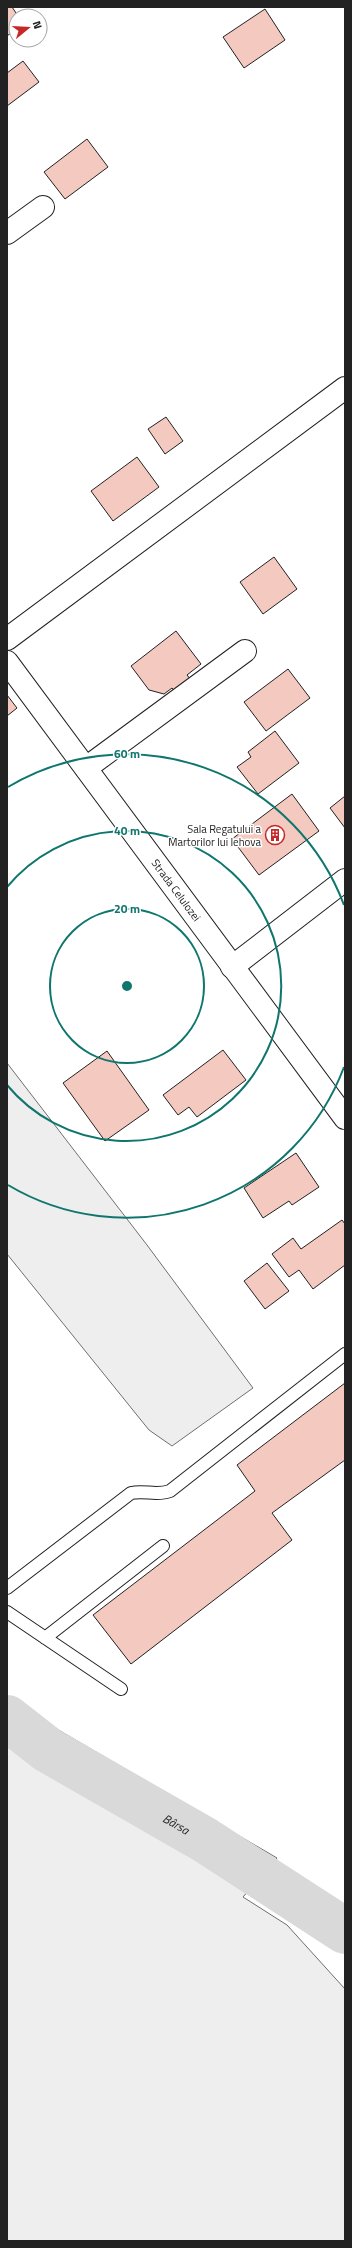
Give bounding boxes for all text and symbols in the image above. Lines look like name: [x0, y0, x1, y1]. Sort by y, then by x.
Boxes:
north arrow: [8, 8, 48, 48]
text: N: [29, 19, 46, 31]
text: 60 m: [114, 744, 140, 763]
text: 40 m: [114, 821, 140, 840]
place label: Sala Regatului a Martorilor lui Iehova: [168, 821, 261, 850]
building icon: Sala Regatului a Martorilor lui Iehova: [264, 824, 286, 846]
street label: Strada Celulozei: [148, 856, 205, 925]
text: 20 m: [114, 899, 140, 918]
centre of rings: [120, 979, 134, 993]
water label: Bârsa: [160, 1808, 194, 1839]

